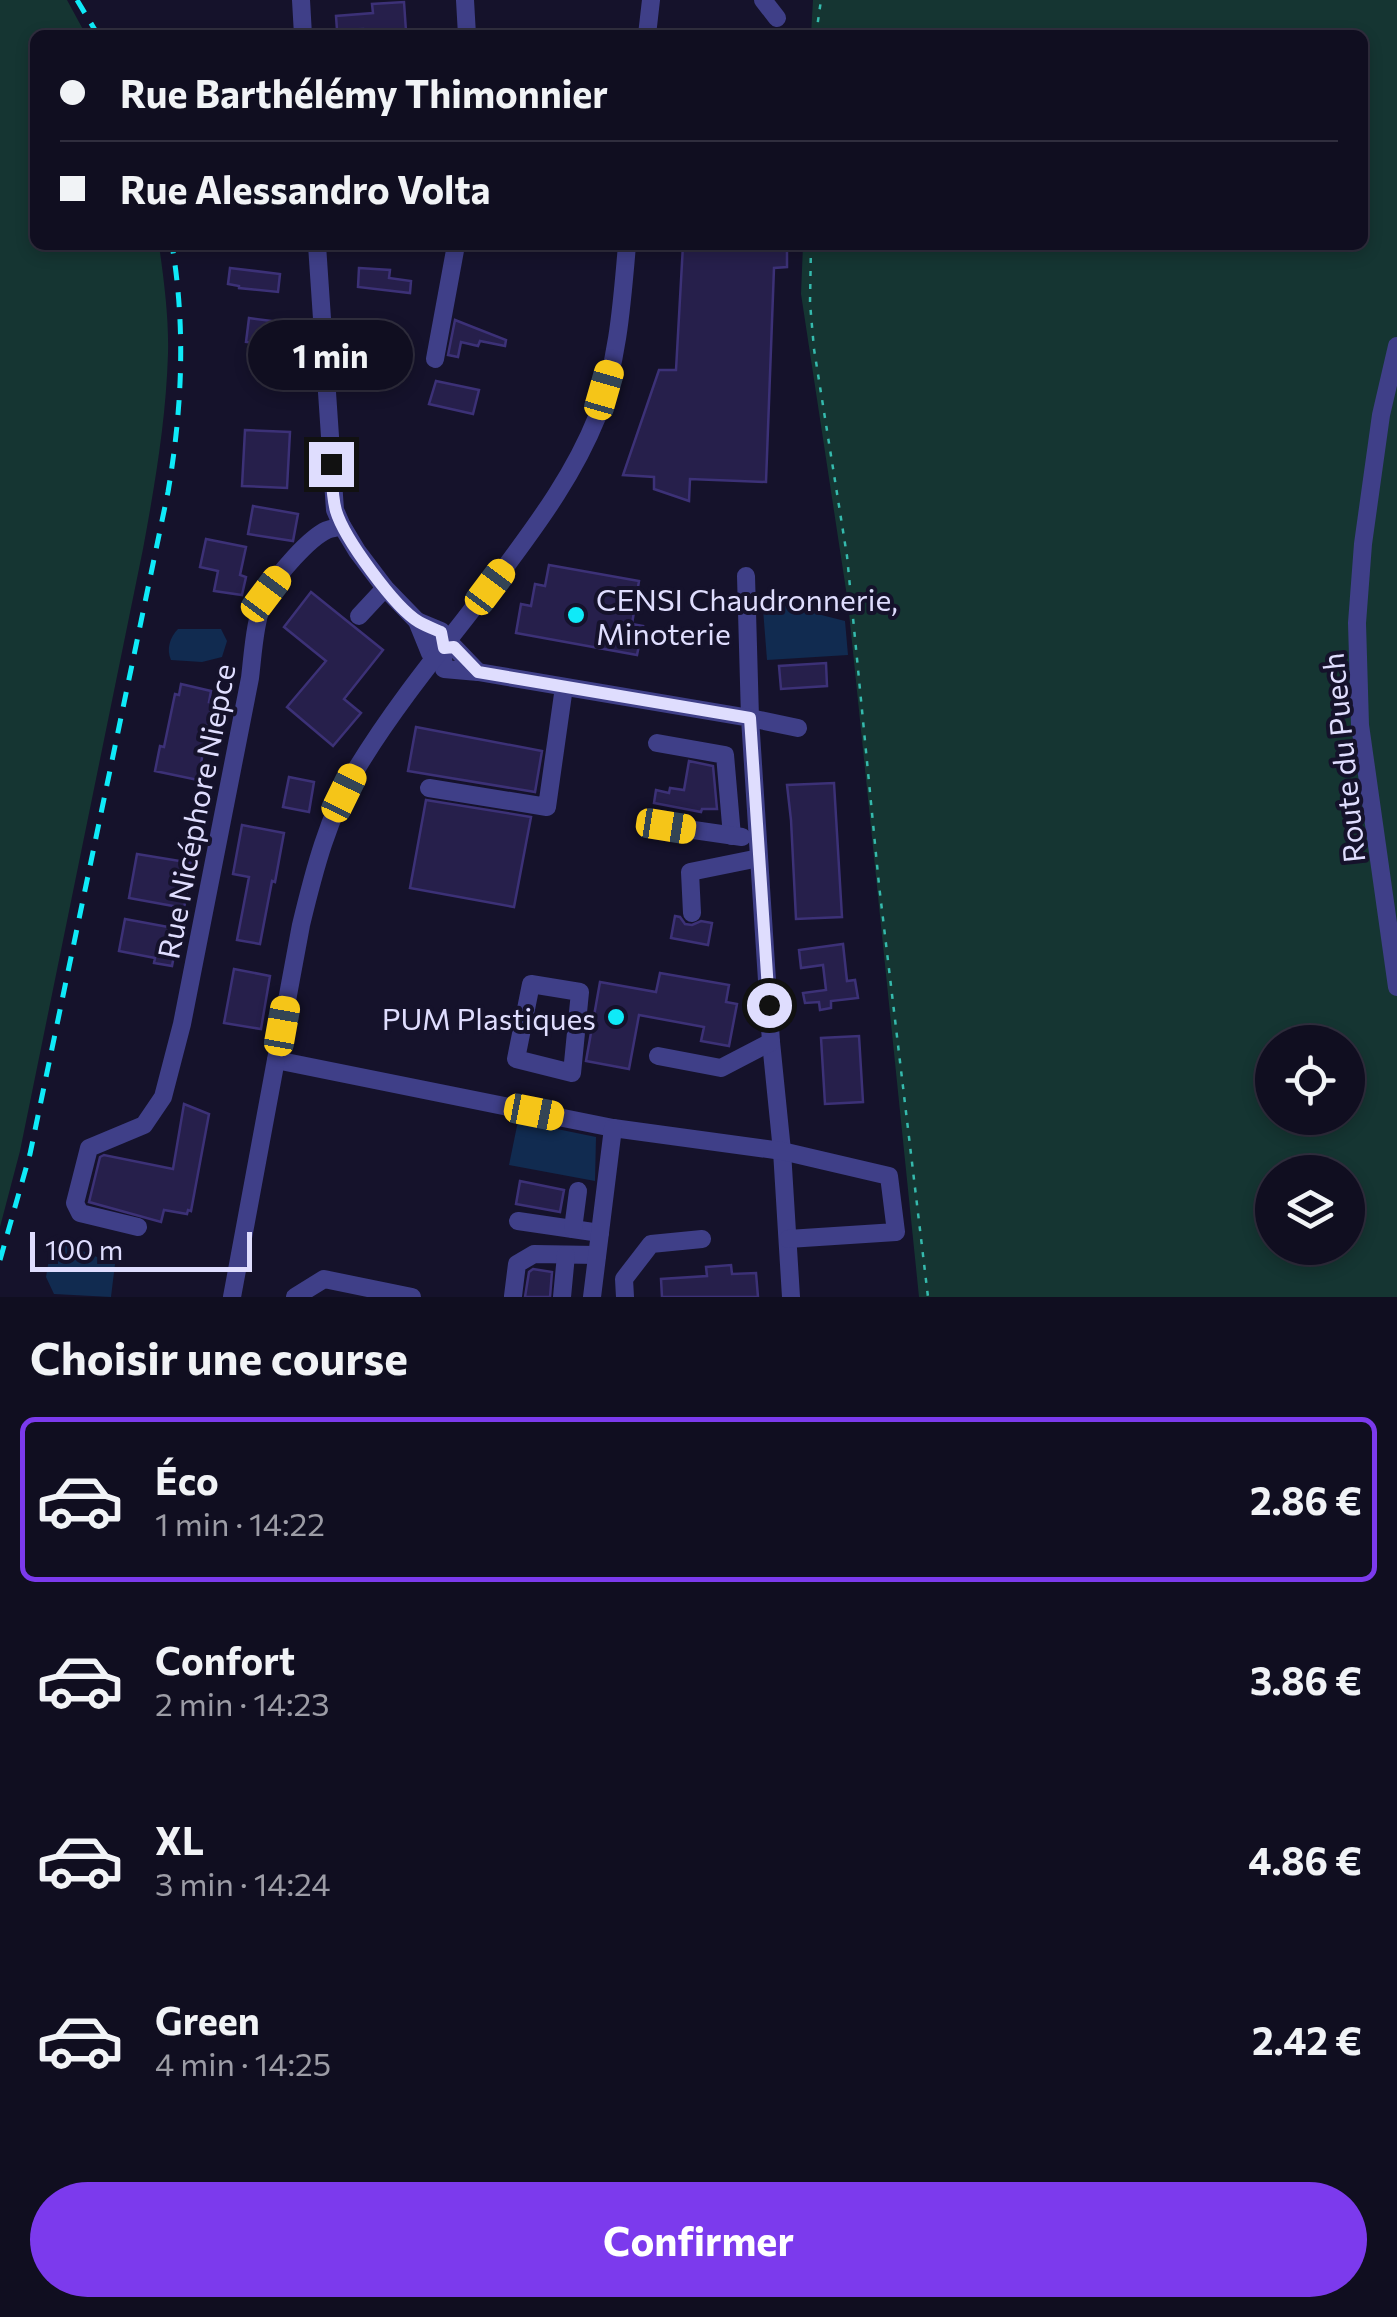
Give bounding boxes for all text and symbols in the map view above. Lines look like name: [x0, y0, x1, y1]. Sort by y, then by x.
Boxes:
text: Rue Barthélémy Thimonnier: [120, 69, 608, 116]
text: Rue Alessandro Volta: [120, 165, 491, 212]
callout: 1 min: [248, 319, 414, 389]
text: 1 min: [293, 335, 368, 375]
car: [581, 357, 627, 423]
route end: [309, 442, 354, 487]
car: [460, 554, 520, 620]
car: [236, 561, 296, 627]
place label: CENSI Chaudronnerie, Minoterie: [596, 580, 898, 651]
marker: CENSI Chaudronnerie, Minoterie: [565, 604, 587, 626]
street label: Route du Puech: [1313, 651, 1371, 865]
street label: Rue Nicéphore Niepce: [148, 660, 242, 962]
car: [317, 759, 371, 827]
car: [634, 806, 698, 846]
route start: [747, 983, 792, 1028]
car: [262, 994, 302, 1058]
place label: PUM Plastiques: [382, 999, 596, 1036]
marker: PUM Plastiques: [605, 1006, 627, 1028]
map controls: [1255, 1025, 1365, 1265]
button: locate: [1255, 1025, 1365, 1135]
car: [502, 1092, 566, 1132]
button: layers: [1255, 1155, 1365, 1265]
scale bar: [30, 1227, 252, 1272]
text: 100 m: [45, 1232, 123, 1266]
text: Choisir une course: [30, 1329, 408, 1384]
icon: car: [35, 1455, 125, 1545]
text: Éco: [155, 1456, 219, 1503]
text: 2.86 €: [1250, 1476, 1362, 1523]
text: 1 min · 14:22: [155, 1503, 325, 1543]
icon: car: [35, 1635, 125, 1725]
text: Confort: [155, 1636, 295, 1683]
text: 3.86 €: [1250, 1656, 1362, 1703]
text: 2 min · 14:23: [155, 1683, 330, 1723]
icon: car: [35, 1815, 125, 1905]
text: XL: [155, 1816, 204, 1863]
text: 4.86 €: [1248, 1836, 1362, 1883]
text: 3 min · 14:24: [155, 1863, 331, 1903]
icon: car: [35, 1995, 125, 2085]
text: Green: [155, 1996, 260, 2043]
text: 2.42 €: [1252, 2016, 1362, 2063]
text: 4 min · 14:25: [155, 2043, 331, 2083]
button: Confirmer: [30, 2182, 1367, 2297]

